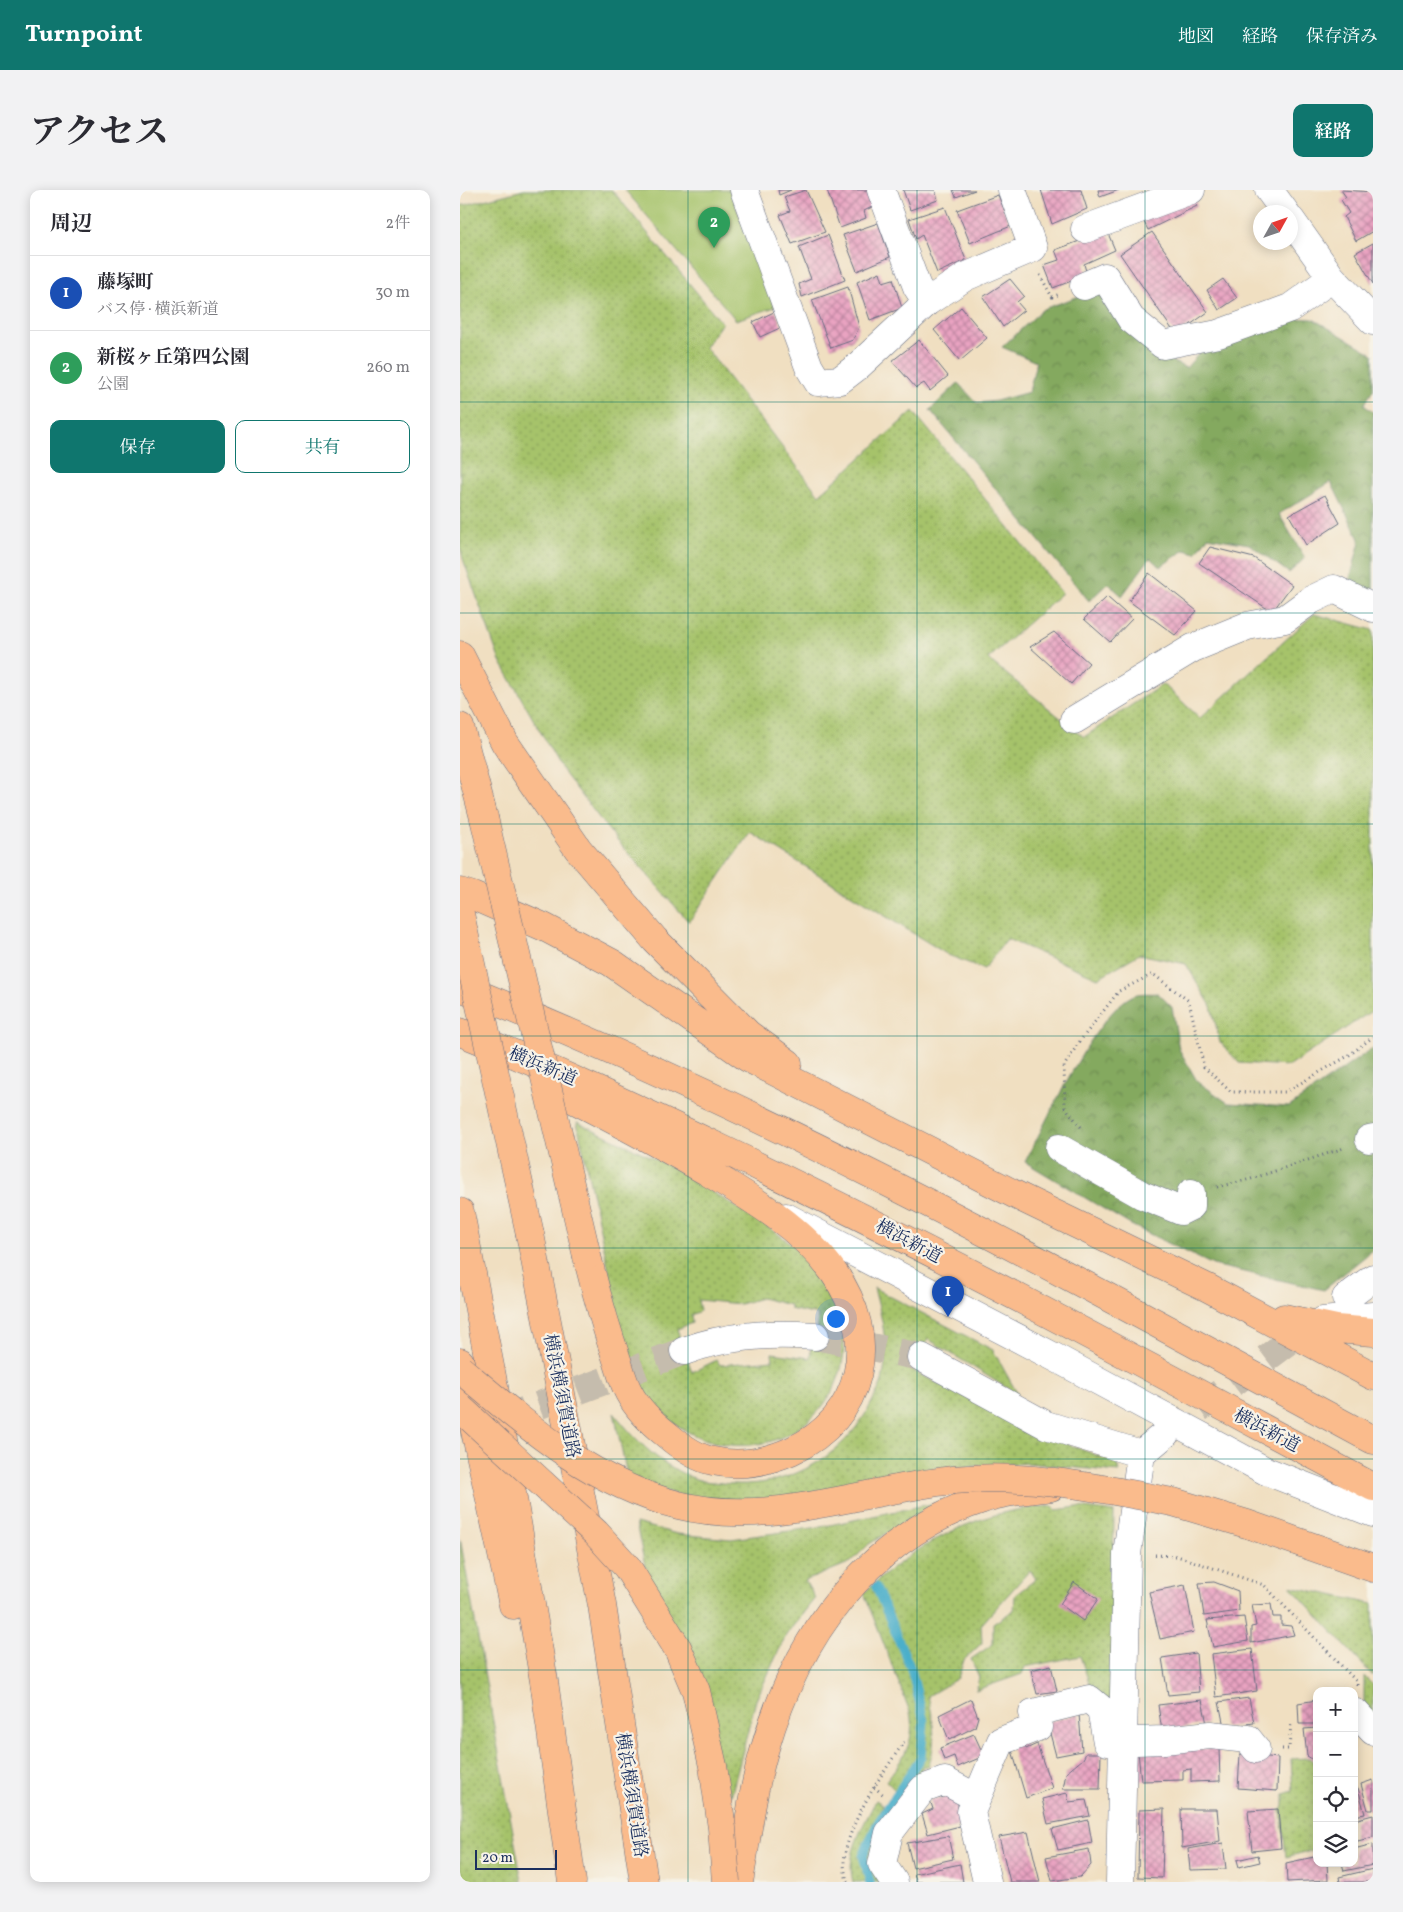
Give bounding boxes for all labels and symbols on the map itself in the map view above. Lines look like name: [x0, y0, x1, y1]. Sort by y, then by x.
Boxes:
north arrow: [1253, 205, 1298, 250]
pin: 2: [698, 207, 730, 248]
street label: 横浜新道: [504, 1042, 580, 1093]
street label: 横浜新道: [871, 1214, 946, 1270]
pin: 1: [932, 1276, 964, 1317]
your location: [823, 1306, 849, 1332]
street label: 横浜横須賀道路: [536, 1332, 585, 1461]
street label: 横浜新道: [1229, 1403, 1304, 1459]
street label: 横浜横須賀道路: [608, 1731, 653, 1859]
scale bar: [475, 1847, 558, 1870]

